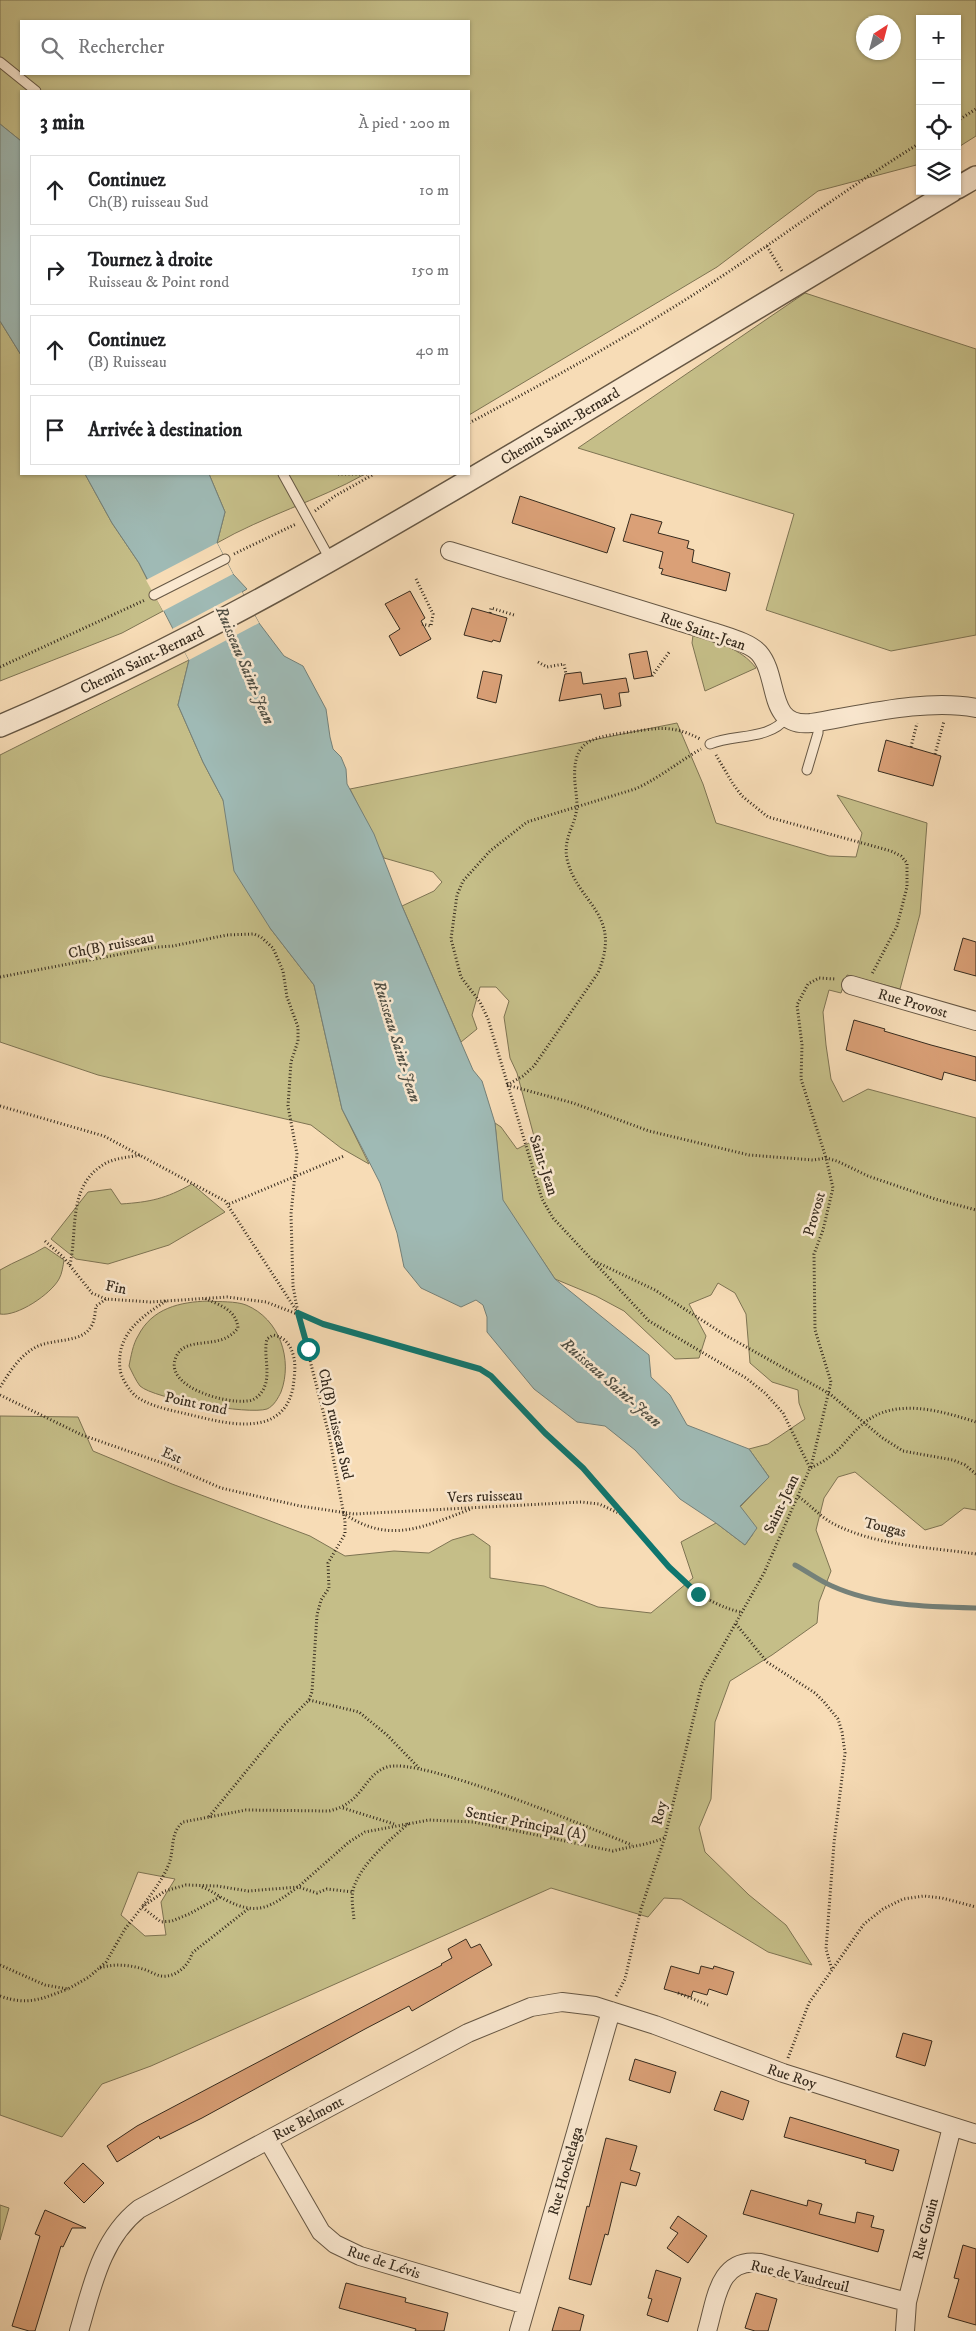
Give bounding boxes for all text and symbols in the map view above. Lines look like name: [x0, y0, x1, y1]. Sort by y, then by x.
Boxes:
north arrow: [856, 15, 901, 60]
map controls: [916, 15, 961, 195]
button: +: [916, 15, 961, 60]
search box: [20, 20, 470, 75]
icon: search: [38, 34, 66, 62]
text: Rechercher: [78, 36, 164, 59]
button: −: [916, 60, 961, 105]
button: locate: [916, 105, 961, 150]
text: 3 min: [40, 110, 85, 136]
text: À pied · 200 m: [358, 113, 450, 133]
button: layers: [916, 150, 961, 195]
text: Continuez: [88, 169, 166, 192]
icon: ahead: [41, 176, 69, 204]
text: 10 m: [419, 180, 449, 200]
text: Ch(B) ruisseau Sud: [88, 192, 209, 212]
text: Tournez à droite: [88, 249, 213, 272]
icon: right: [41, 256, 69, 284]
text: 150 m: [411, 260, 449, 280]
text: Ruisseau & Point rond: [88, 272, 229, 292]
text: Continuez: [88, 329, 166, 352]
icon: ahead: [41, 336, 69, 364]
text: 40 m: [416, 340, 449, 360]
text: (B) Ruisseau: [88, 352, 167, 372]
street label: Chemin Saint-Bernard: [497, 383, 624, 469]
icon: arrive: [41, 416, 69, 444]
text: Arrivée à destination: [88, 419, 242, 442]
water label: Ruisseau Saint-Jean: [211, 602, 279, 728]
street label: Rue Saint-Jean: [657, 608, 748, 655]
street label: Chemin Saint-Bernard: [77, 622, 208, 699]
street label: Ch(B) ruisseau: [67, 928, 156, 963]
water label: Ruisseau Saint-Jean: [369, 977, 425, 1105]
street label: Rue Provost: [876, 984, 950, 1023]
street label: Saint-Jean: [525, 1132, 562, 1198]
street label: Provost: [799, 1190, 830, 1238]
street label: Fin: [104, 1276, 128, 1299]
water label: Ruisseau Saint-Jean: [556, 1333, 666, 1432]
route start: [297, 1338, 320, 1361]
street label: Ch(B) ruisseau Sud: [314, 1367, 358, 1482]
street label: Point rond: [163, 1388, 229, 1419]
street label: Est: [159, 1443, 185, 1468]
street label: Saint-Jean: [760, 1472, 803, 1537]
street label: Vers ruisseau: [446, 1486, 523, 1507]
street label: Tougas: [862, 1513, 908, 1542]
route end: [687, 1583, 710, 1606]
street label: Roy: [647, 1798, 672, 1827]
street label: Sentier Principal (A): [464, 1802, 588, 1845]
street label: Rue Roy: [765, 2060, 820, 2094]
street label: Rue Belmont: [269, 2092, 347, 2145]
street label: Rue Hochelaga: [544, 2124, 587, 2218]
street label: Rue Gouin: [908, 2196, 943, 2262]
street label: Rue de Lévis: [345, 2242, 423, 2283]
street label: Rue de Vaudreuil: [749, 2256, 852, 2297]

